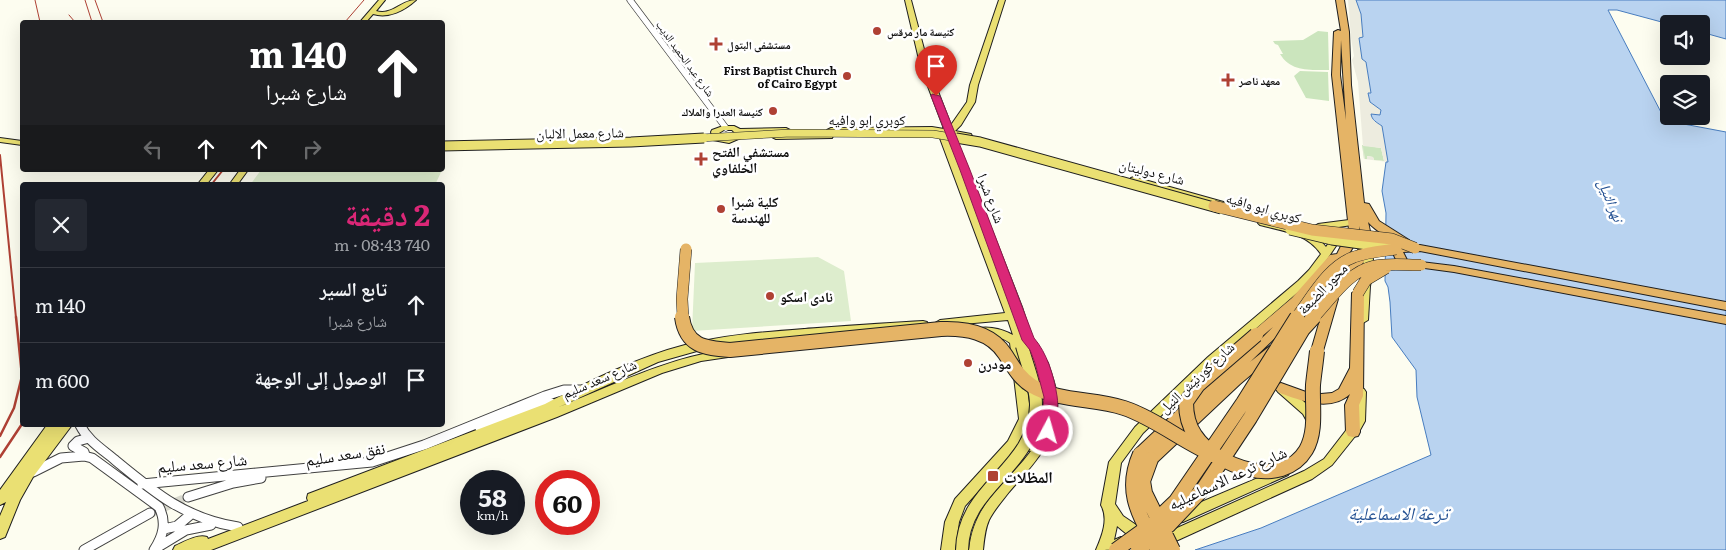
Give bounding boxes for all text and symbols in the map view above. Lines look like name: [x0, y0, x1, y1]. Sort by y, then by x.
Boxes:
map controls: [1660, 15, 1710, 125]
button: sound: [1660, 15, 1710, 65]
street label: شارع عبد الحميد الديب: [653, 17, 719, 99]
place label: كنيسة مار مرقس: [887, 23, 955, 40]
marker: كنيسة مار مرقس: [871, 25, 883, 37]
text: 140 m: [249, 27, 347, 79]
place label: مستشفى البتول: [727, 36, 791, 53]
marker: مستشفى البتول: [709, 37, 723, 51]
icon: ahead: [365, 40, 430, 105]
pin: [915, 45, 957, 96]
icon: arrive: [922, 52, 950, 80]
place label: First Baptist Church of Cairo Egypt: [723, 62, 837, 91]
marker: First Baptist Church of Cairo Egypt: [841, 70, 853, 82]
place label: معهد ناصر: [1238, 72, 1280, 88]
marker: معهد ناصر: [1221, 73, 1235, 87]
text: شارع شبرا: [266, 74, 347, 107]
button: layers: [1660, 75, 1710, 125]
place label: كنيسة العدرا والملاك: [681, 103, 763, 119]
marker: كنيسة العدرا والملاك: [767, 105, 779, 117]
street label: كوبري ابو وافيه: [829, 109, 906, 132]
street label: شارع معمل الالبان: [536, 121, 624, 144]
icon: left: [139, 135, 167, 163]
icon: ahead: [192, 135, 220, 163]
icon: ahead: [245, 135, 273, 163]
icon: right: [298, 135, 326, 163]
place label: مستشفي الفتح الخلفاوي: [712, 141, 789, 179]
marker: مستشفي الفتح الخلفاوي: [694, 152, 708, 166]
street label: شارع دوليتان: [1117, 153, 1187, 190]
street label: شارع شبرا: [972, 170, 1011, 226]
water label: نهر النيل: [1593, 175, 1632, 227]
street label: كوبري ابو وافيه: [1224, 187, 1304, 230]
text: 2 دقيقة: [345, 191, 430, 235]
place label: كلية شبرا للهندسة: [731, 191, 778, 227]
button: close: [35, 199, 87, 251]
marker: كلية شبرا للهندسة: [715, 203, 727, 215]
text: 740 m · 08:43: [334, 232, 430, 256]
street label: محور الضبعة: [1293, 258, 1351, 318]
text: تابع السير: [320, 274, 387, 302]
place label: نادى اسكو: [780, 286, 833, 306]
marker: نادى اسكو: [764, 290, 776, 302]
text: 140 m: [35, 291, 86, 319]
icon: ahead: [402, 291, 430, 319]
text: شارع شبرا: [328, 308, 387, 332]
street label: شارع كورنيش النيل: [1154, 337, 1239, 418]
street label: شارع سعد سليم: [559, 353, 640, 404]
place label: مودرن: [978, 353, 1011, 373]
marker: مودرن: [962, 357, 974, 369]
text: الوصول إلى الوجهة: [254, 363, 387, 391]
text: 600 m: [35, 366, 89, 394]
icon: arrive: [402, 366, 430, 394]
position arrow: [1021, 404, 1073, 456]
street label: نفق سعد سليم: [303, 435, 387, 471]
street label: شارع ترعه الاسماعيليه: [1164, 439, 1290, 515]
street label: شارع سعد سليم: [156, 446, 248, 478]
place label: المظلات: [1004, 464, 1053, 488]
marker: المظلات: [986, 469, 1000, 483]
speed limit sign: 60: [535, 470, 600, 535]
text: 58: [478, 478, 507, 515]
water label: ترعة الاسماعلية: [1348, 499, 1452, 526]
text: km/h: [477, 506, 508, 524]

